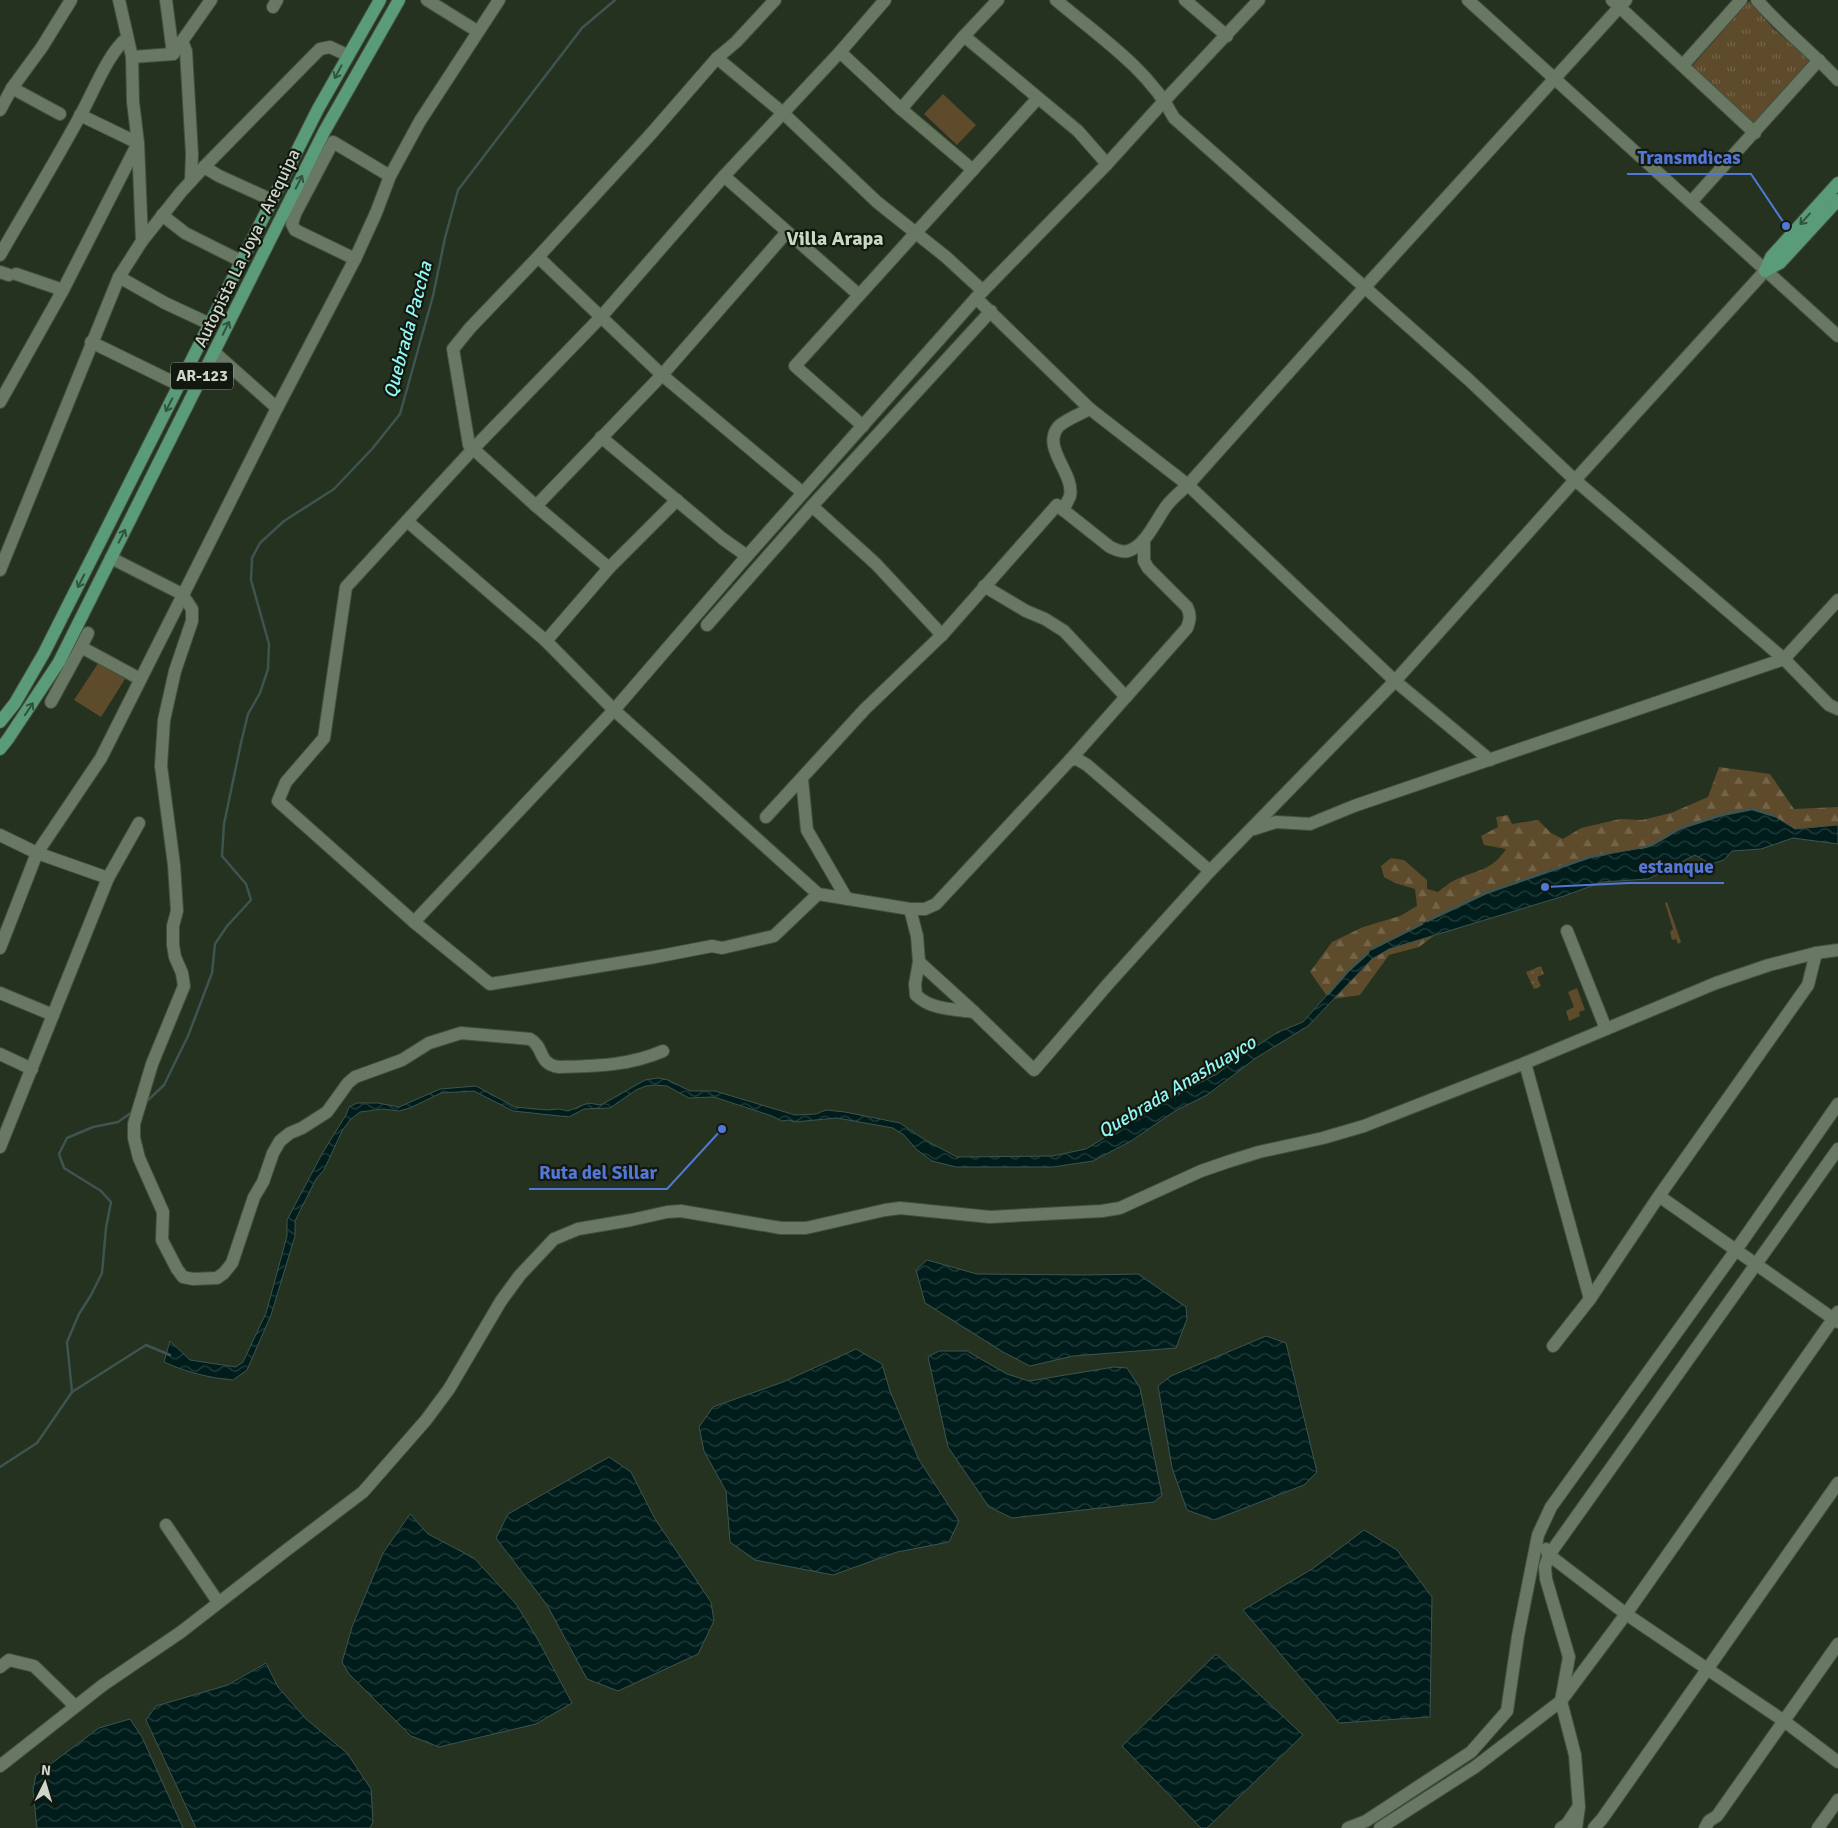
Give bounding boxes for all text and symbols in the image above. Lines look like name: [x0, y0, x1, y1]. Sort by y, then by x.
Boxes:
one-way arrow: [333, 65, 343, 80]
callout: Transmdicas: [1627, 140, 1751, 174]
street label: Autopista La Joya - Arequipa: [189, 145, 305, 351]
text: Transmdicas: [1637, 146, 1741, 170]
one-way arrow: [294, 175, 304, 190]
one-way arrow: [1799, 213, 1811, 226]
district label: Villa Arapa: [787, 226, 883, 251]
water label: Quebrada Paccha: [378, 258, 438, 401]
one-way arrow: [222, 321, 231, 336]
road number: AR-123: [171, 362, 233, 390]
one-way arrow: [164, 397, 174, 412]
one-way arrow: [118, 529, 128, 544]
one-way arrow: [76, 573, 85, 588]
one-way arrow: [24, 703, 34, 717]
callout: estanque: [1629, 849, 1724, 883]
text: estanque: [1638, 855, 1714, 879]
water label: Quebrada Anashuayco: [1094, 1030, 1261, 1144]
callout: Ruta del Sillar: [529, 1155, 667, 1189]
text: Ruta del Sillar: [539, 1161, 657, 1185]
north arrow: [20, 1758, 70, 1808]
text: N: [40, 1762, 52, 1779]

